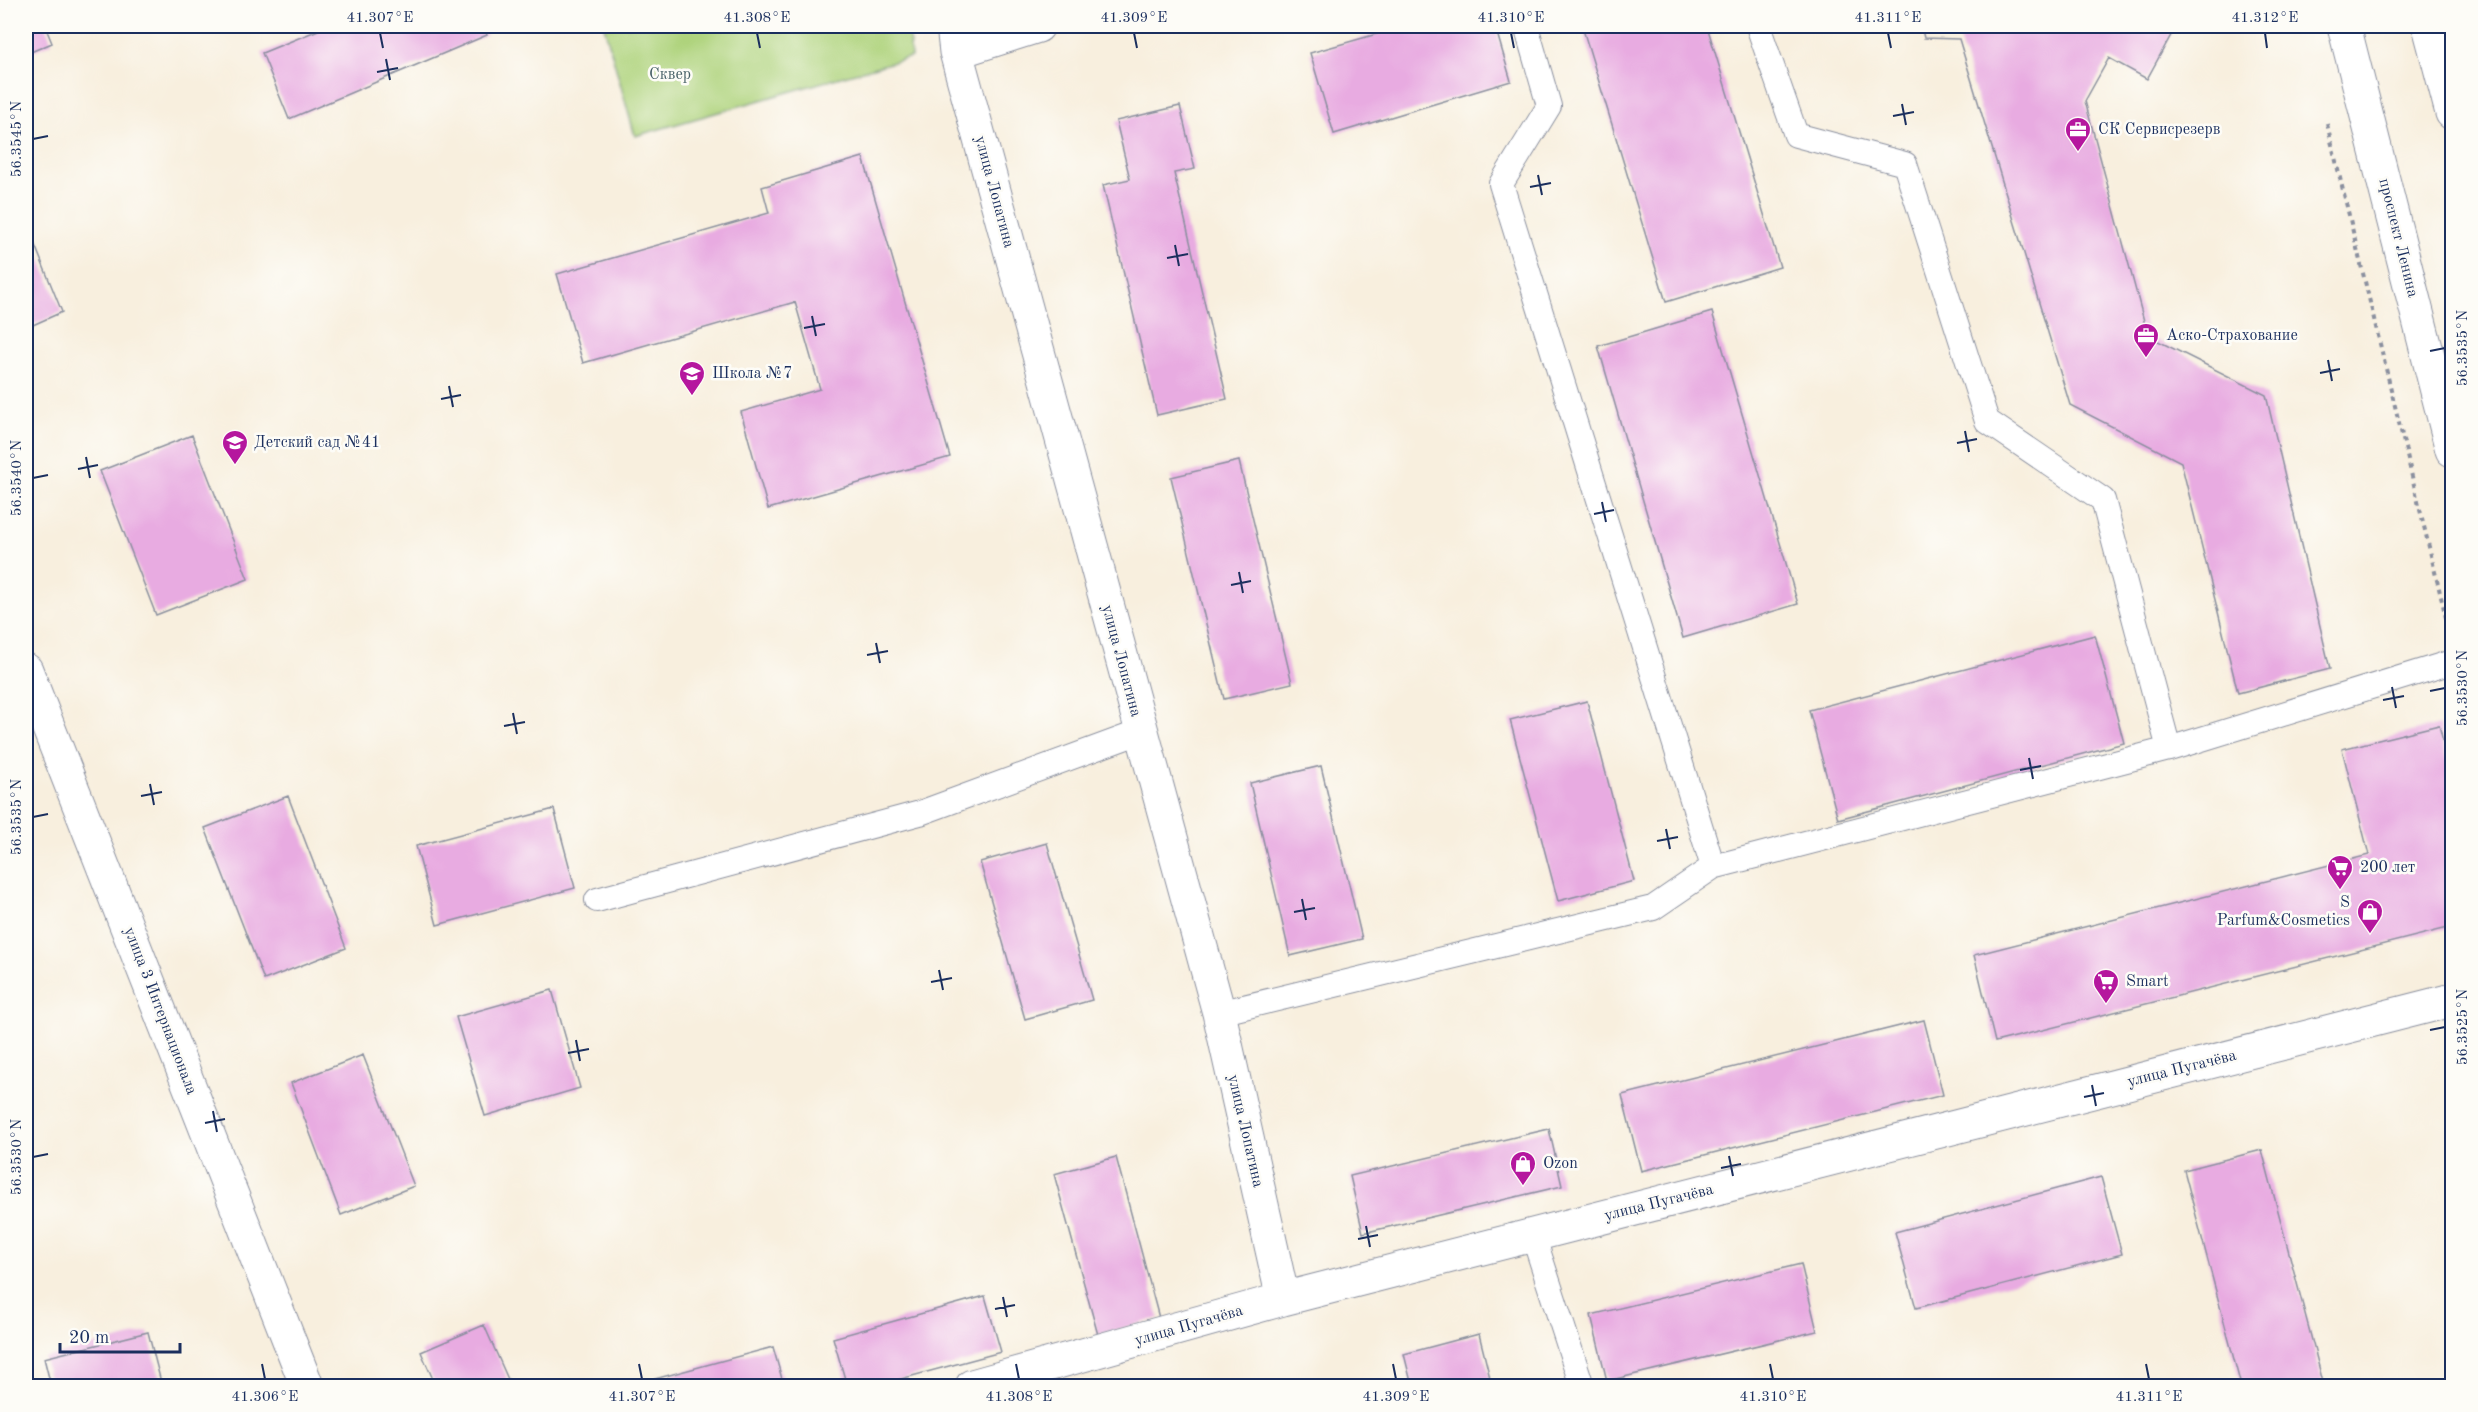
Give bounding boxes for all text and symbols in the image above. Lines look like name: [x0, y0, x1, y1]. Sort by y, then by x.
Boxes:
text: 41.307°E: [347, 11, 413, 26]
text: 41.308°E: [724, 11, 790, 26]
text: 41.309°E: [1101, 11, 1167, 26]
text: 41.310°E: [1478, 11, 1544, 26]
text: 41.311°E: [1855, 11, 1921, 26]
text: 41.312°E: [2232, 11, 2298, 26]
park label: Сквер: [649, 67, 691, 83]
text: 56.3545°N: [10, 100, 25, 177]
office icon: СК Сервисрезерв: [2063, 115, 2093, 153]
place label: СК Сервисрезерв: [2098, 122, 2220, 138]
street label: улица Лопатина: [971, 134, 1017, 250]
street label: проспект Ленина: [2375, 177, 2421, 299]
text: 56.3535°N: [2456, 309, 2471, 386]
office icon: Аско-Страхование: [2131, 321, 2161, 359]
place label: Аско-Страхование: [2166, 328, 2298, 344]
school or university icon: Школа №7: [677, 359, 707, 397]
place label: Школа №7: [712, 366, 792, 382]
school or university icon: Детский сад №41: [220, 428, 250, 466]
place label: Детский сад №41: [254, 435, 380, 451]
text: 56.3540°N: [10, 439, 25, 516]
street label: улица Лопатина: [1098, 603, 1144, 719]
text: 56.3530°N: [2456, 649, 2471, 726]
text: 56.3535°N: [10, 778, 25, 855]
supermarket icon: 200 лет: [2325, 853, 2355, 891]
place label: 200 лет: [2360, 860, 2415, 876]
place label: S Parfum&Cosmetics: [2217, 895, 2350, 929]
shop icon: S Parfum&Cosmetics: [2355, 897, 2385, 935]
street label: улица 3 Интернационала: [121, 925, 199, 1097]
supermarket icon: Smart: [2091, 967, 2121, 1005]
place label: Smart: [2126, 974, 2169, 990]
text: 56.3525°N: [2456, 988, 2471, 1065]
street label: улица Пугачёва: [2126, 1048, 2238, 1090]
street label: улица Лопатина: [1224, 1073, 1266, 1189]
text: 56.3530°N: [10, 1118, 25, 1195]
shop icon: Ozon: [1508, 1149, 1538, 1187]
place label: Ozon: [1543, 1156, 1578, 1172]
street label: улица Пугачёва: [1603, 1182, 1715, 1224]
street label: улица Пугачёва: [1133, 1303, 1245, 1349]
scale bar: [60, 1316, 180, 1354]
text: 20 m: [69, 1329, 109, 1347]
text: 41.306°E: [232, 1390, 298, 1405]
text: 41.307°E: [609, 1390, 675, 1405]
text: 41.308°E: [986, 1390, 1052, 1405]
text: 41.309°E: [1363, 1390, 1429, 1405]
text: 41.310°E: [1740, 1390, 1806, 1405]
text: 41.311°E: [2116, 1390, 2182, 1405]

